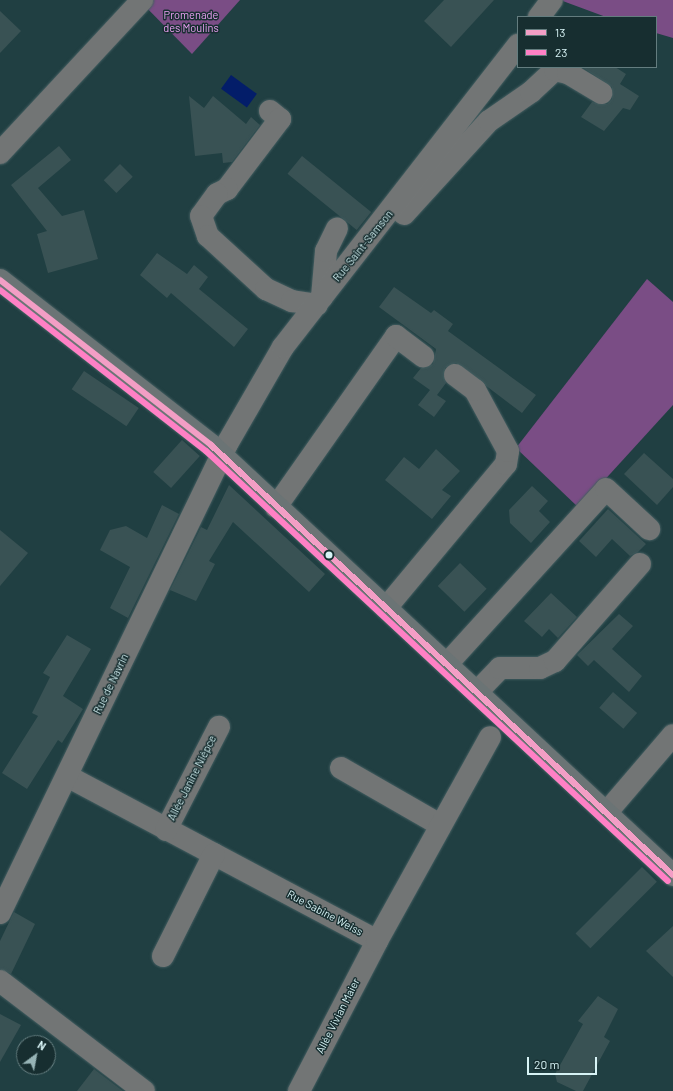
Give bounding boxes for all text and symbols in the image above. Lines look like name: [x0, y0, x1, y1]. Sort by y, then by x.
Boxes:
park label: Promenade des Moulins: [163, 9, 219, 35]
legend: [517, 16, 657, 68]
text: 13: [555, 25, 565, 39]
text: 23: [555, 45, 568, 59]
street label: Rue Saint-Samson: [330, 208, 396, 284]
unlabelled marker: [324, 550, 334, 560]
street label: Rue de Navrin: [91, 652, 131, 716]
street label: Allée Janine Niépce: [165, 733, 219, 823]
street label: Rue Sabine Weiss: [285, 888, 365, 938]
street label: Allée Vivian Maier: [313, 976, 363, 1056]
north arrow: [16, 1035, 56, 1075]
text: N: [36, 1038, 49, 1053]
scale bar: [529, 1049, 599, 1075]
text: 20 m: [534, 1057, 560, 1071]

